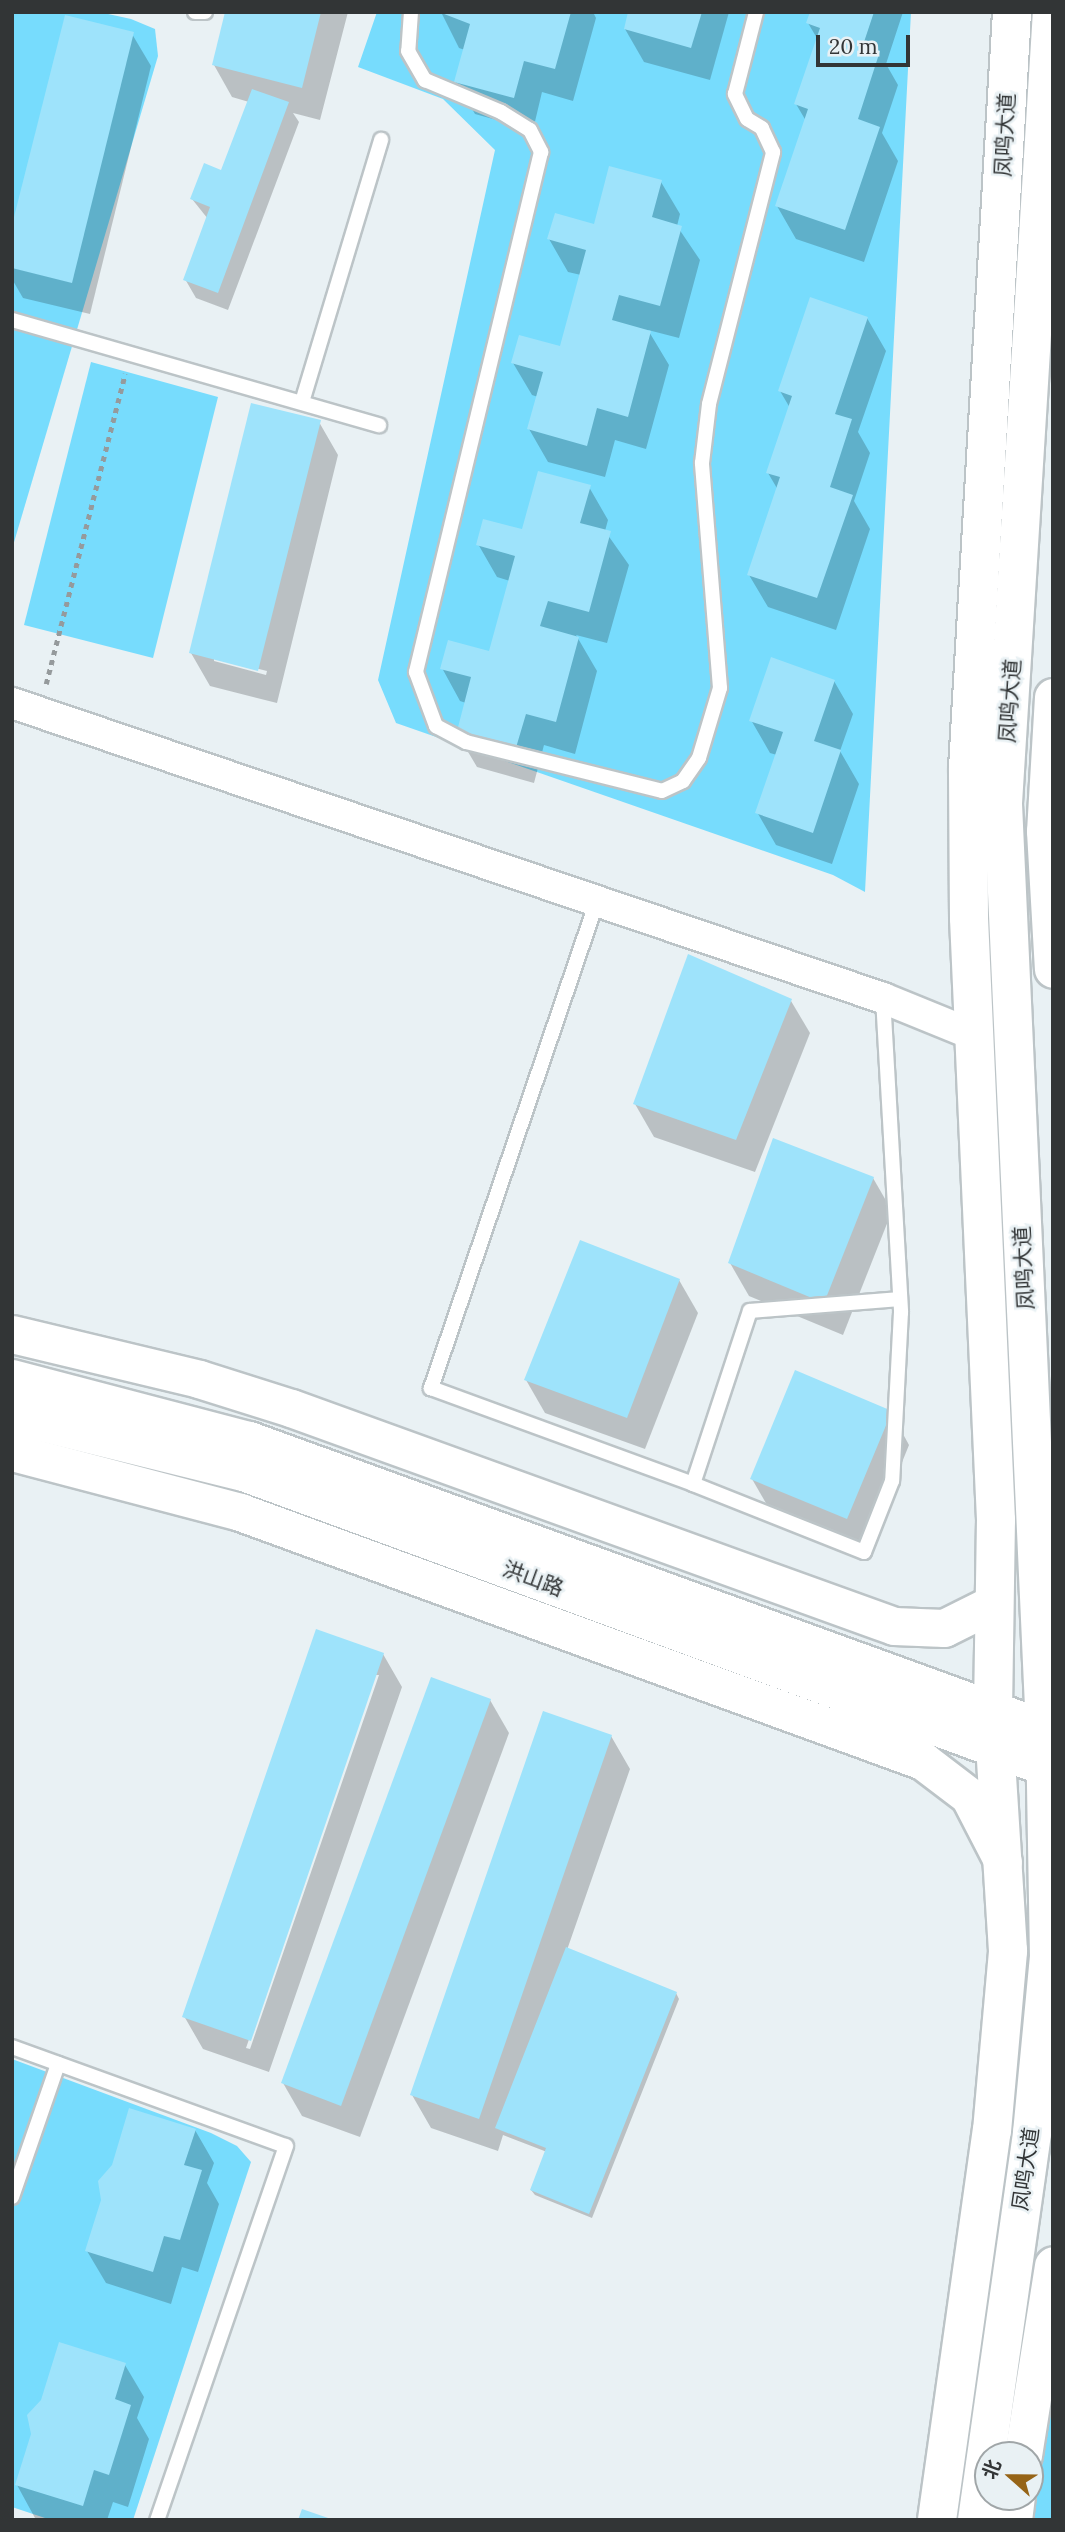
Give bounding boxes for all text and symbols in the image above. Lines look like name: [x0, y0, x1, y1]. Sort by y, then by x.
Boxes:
scale bar: [820, 21, 914, 65]
text: 20 m: [829, 33, 878, 60]
street label: 凤鸣大道: [990, 92, 1020, 178]
street label: 凤鸣大道: [995, 658, 1025, 744]
street label: 凤鸣大道: [1009, 1225, 1039, 1311]
street label: 洪山路: [499, 1556, 567, 1602]
street label: 凤鸣大道: [1008, 2126, 1044, 2212]
north arrow: [974, 2441, 1044, 2511]
text: 北: [977, 2456, 1006, 2482]

